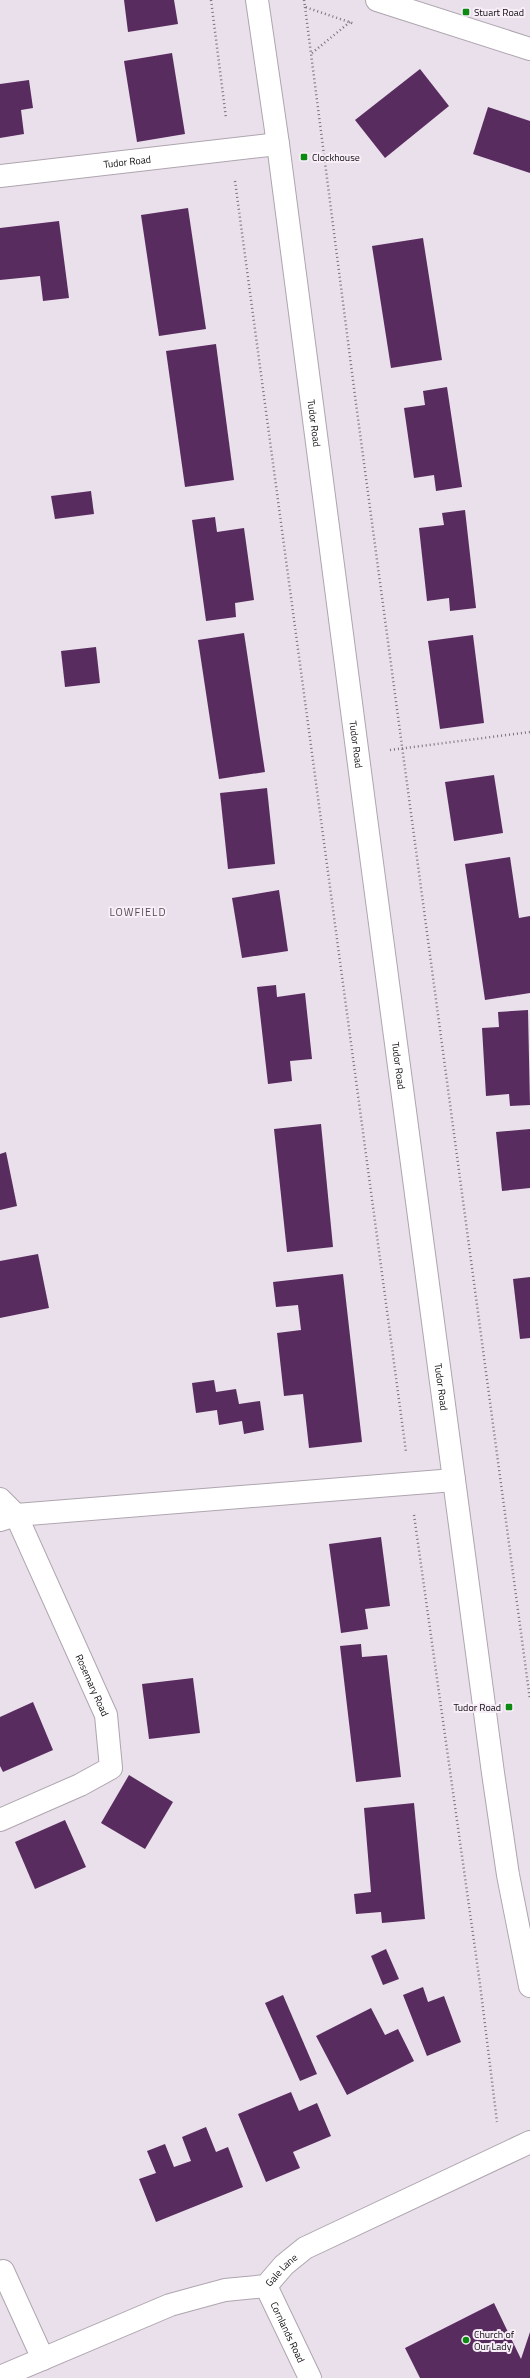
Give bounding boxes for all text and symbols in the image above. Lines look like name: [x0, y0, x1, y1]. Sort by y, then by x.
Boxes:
place label: Stuart Road: [474, 5, 524, 20]
marker: Stuart Road: [461, 7, 471, 17]
place label: Clockhouse: [312, 150, 360, 165]
street label: Tudor Road: [103, 151, 152, 172]
marker: Clockhouse: [299, 152, 309, 162]
street label: Tudor Road: [304, 399, 325, 448]
street label: Tudor Road: [346, 720, 367, 769]
district label: LOWFIELD: [110, 904, 166, 920]
street label: Tudor Road: [388, 1041, 409, 1090]
street label: Tudor Road: [431, 1362, 452, 1411]
street label: Rosemary Road: [72, 1651, 113, 1718]
place label: Tudor Road: [453, 1700, 501, 1715]
marker: Tudor Road: [504, 1702, 514, 1712]
street label: Gale Lane: [261, 2250, 300, 2290]
street label: Cornlands Road: [267, 2299, 309, 2365]
place label: Church of Our Lady: [474, 2327, 515, 2354]
marker: Church of Our Lady: [461, 2335, 471, 2345]

